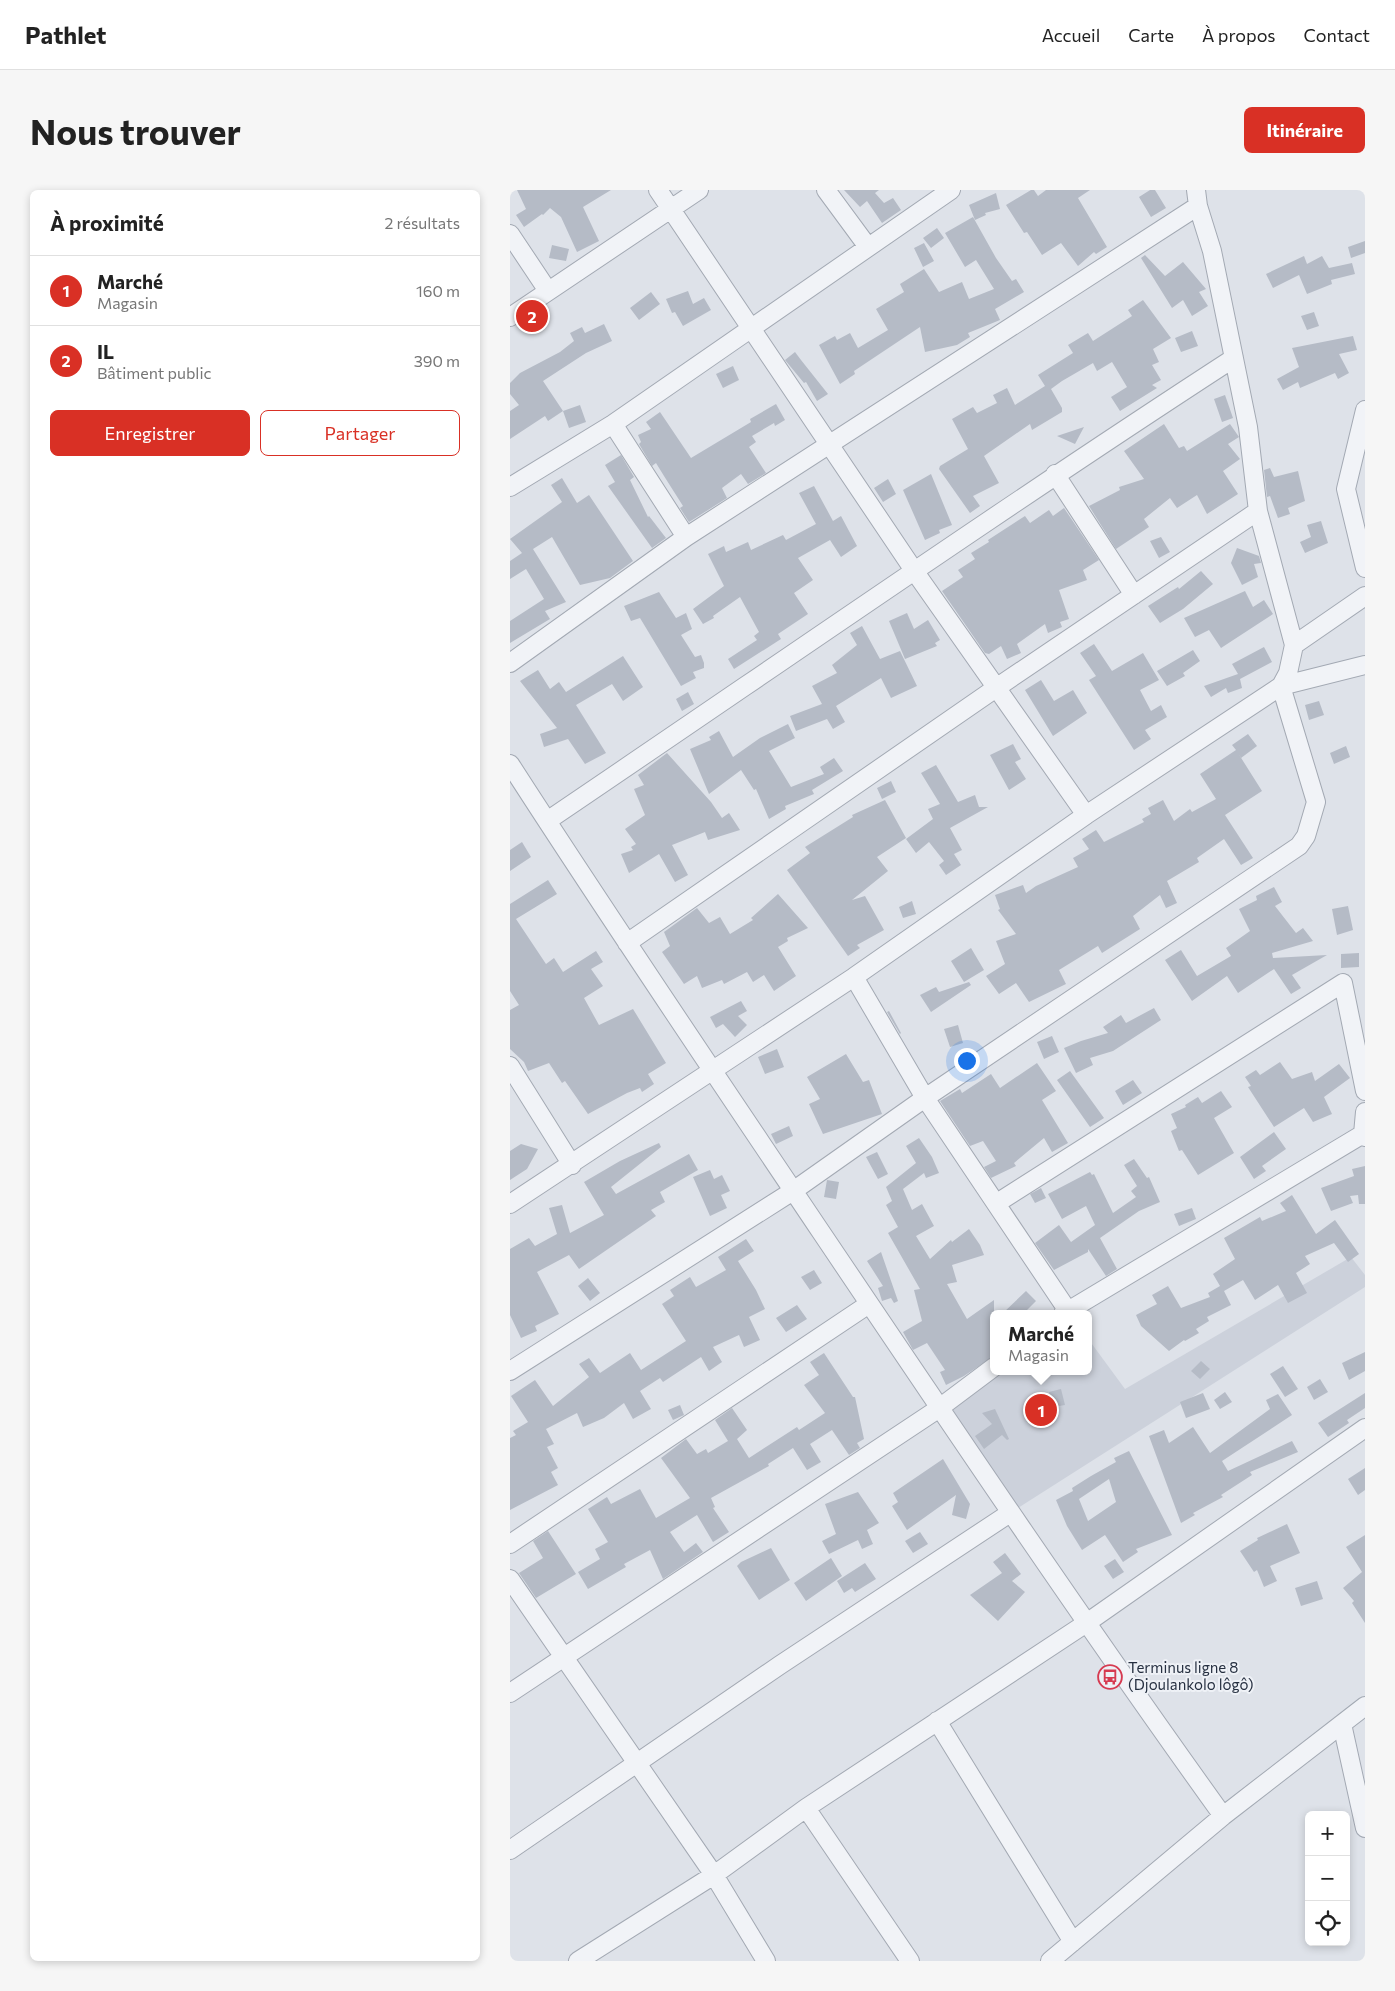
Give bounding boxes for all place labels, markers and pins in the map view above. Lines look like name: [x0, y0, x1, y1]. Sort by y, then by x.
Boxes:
pin: 2: [516, 297, 548, 335]
pin: 1: [1025, 1391, 1057, 1429]
place label: Terminus ligne 8 (Djoulankolo lôgô): [1128, 1658, 1254, 1693]
bus stop icon: Terminus ligne 8 (Djoulankolo lôgô): [1097, 1664, 1123, 1690]

